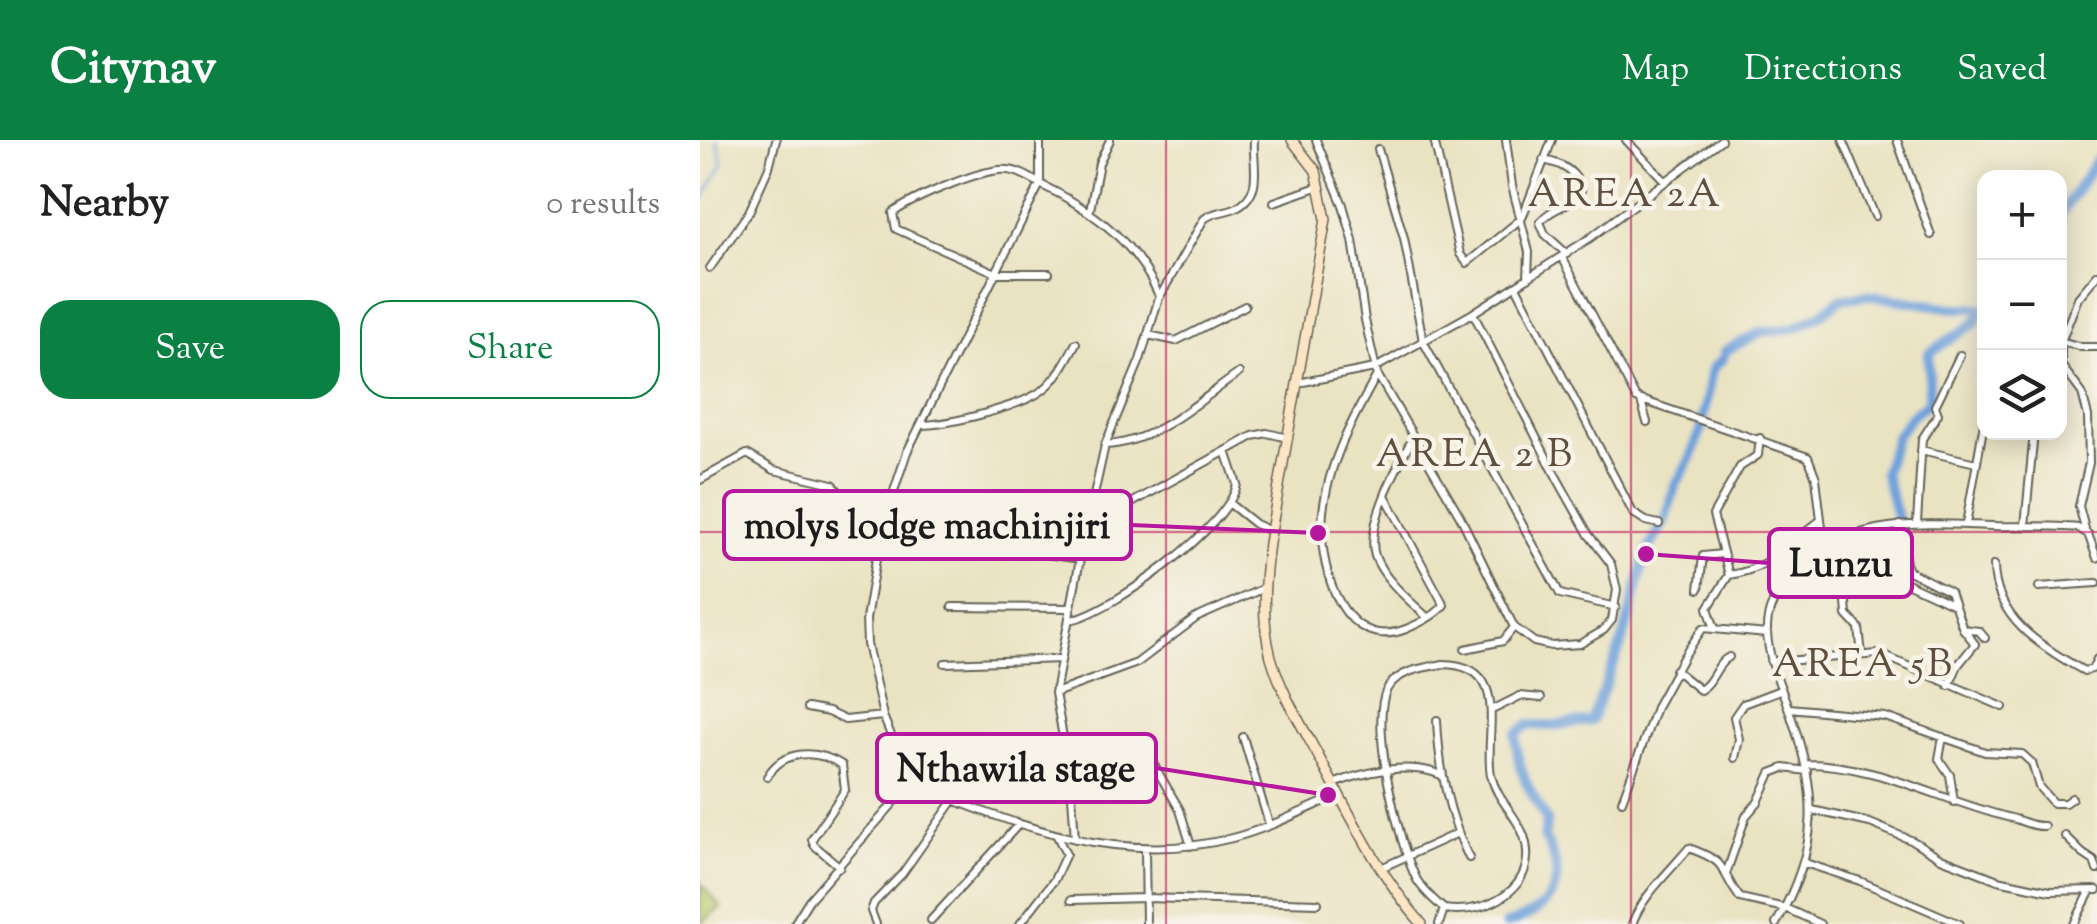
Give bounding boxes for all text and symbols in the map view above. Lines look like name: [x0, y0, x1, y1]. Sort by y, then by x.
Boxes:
text: Citynav: [50, 36, 217, 105]
text: Map: [1622, 45, 1689, 96]
text: Directions: [1744, 45, 1902, 96]
text: Saved: [1957, 45, 2047, 96]
district label: AREA 2A: [1527, 168, 1723, 225]
map controls: [1977, 170, 2067, 440]
button: +: [1977, 170, 2067, 260]
text: Nearby: [40, 175, 169, 235]
text: 0 results: [546, 182, 660, 228]
button: −: [1977, 260, 2067, 350]
button: Save: [40, 300, 340, 399]
button: Share: [360, 300, 660, 399]
button: layers: [1977, 350, 2067, 440]
district label: AREA 2 B: [1376, 428, 1574, 485]
callout: molys lodge machinjiri: [724, 491, 1131, 559]
text: molys lodge machinjiri: [744, 502, 1110, 556]
callout: Lunzu: [1769, 529, 1912, 597]
text: Lunzu: [1789, 540, 1893, 594]
district label: AREA 5B: [1772, 638, 1954, 695]
callout: Nthawila stage: [877, 734, 1156, 802]
text: Nthawila stage: [897, 745, 1135, 799]

